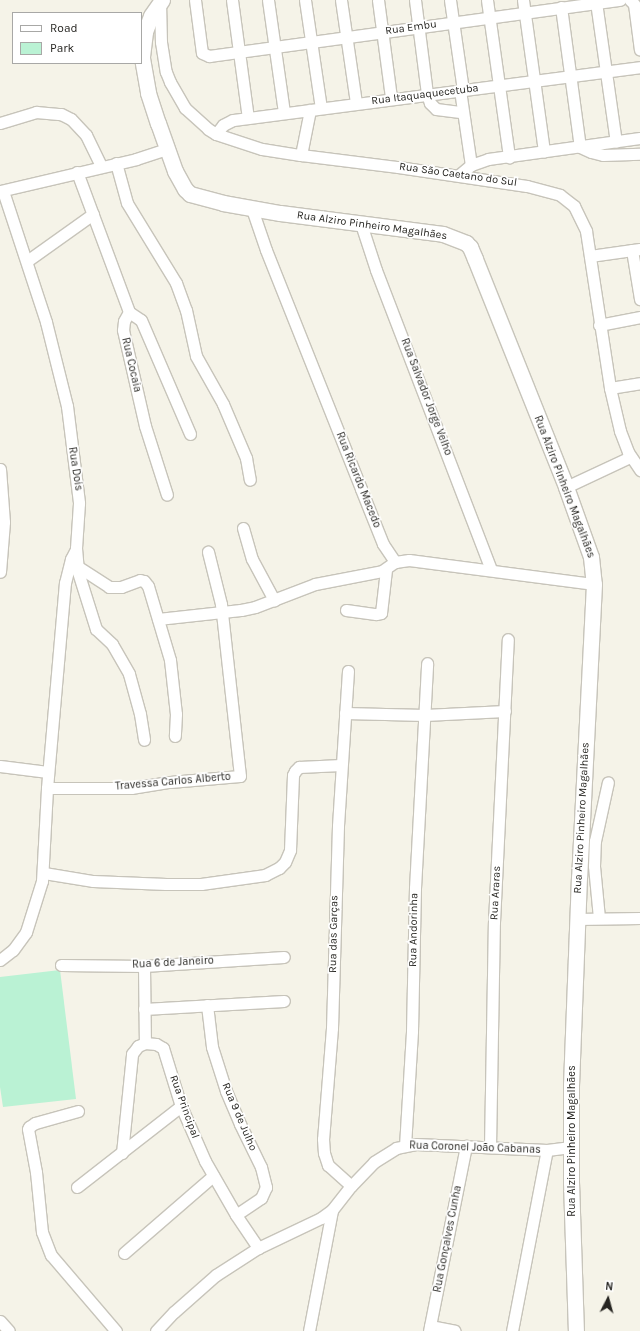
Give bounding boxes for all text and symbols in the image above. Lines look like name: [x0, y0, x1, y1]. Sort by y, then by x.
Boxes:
legend: [12, 12, 142, 64]
street label: Rua Embu: [384, 18, 438, 38]
text: Road: [50, 21, 78, 35]
text: Park: [50, 41, 74, 55]
street label: Rua Itaquaquecetuba: [371, 82, 479, 108]
street label: Rua São Caetano do Sul: [398, 160, 518, 190]
street label: Rua Alziro Pinheiro Magalhães: [296, 209, 448, 243]
street label: Rua Cocaia: [118, 336, 144, 394]
street label: Rua Salvador Jorge Velho: [398, 337, 454, 457]
street label: Rua Alziro Pinheiro Magalhães: [531, 414, 597, 560]
street label: Rua Ricardo Macedo: [333, 430, 383, 530]
street label: Rua Dois: [65, 446, 85, 492]
street label: Rua Alziro Pinheiro Magalhães: [571, 742, 593, 894]
street label: Travessa Carlos Alberto: [115, 770, 231, 794]
street label: Rua Araras: [488, 866, 504, 920]
street label: Rua Andorinha: [407, 893, 421, 967]
street label: Rua das Garças: [327, 895, 341, 973]
street label: Rua 6 de Janeiro: [132, 954, 214, 972]
street label: Rua Alziro Pinheiro Magalhães: [565, 1065, 579, 1217]
street label: Rua Principal: [166, 1073, 202, 1141]
street label: Rua 9 de Julho: [219, 1081, 259, 1153]
street label: Rua Coronel João Cabanas: [409, 1139, 541, 1157]
street label: Rua Gonçalves Cunha: [431, 1184, 465, 1294]
north arrow: [588, 1279, 628, 1319]
text: N: [605, 1280, 614, 1293]

